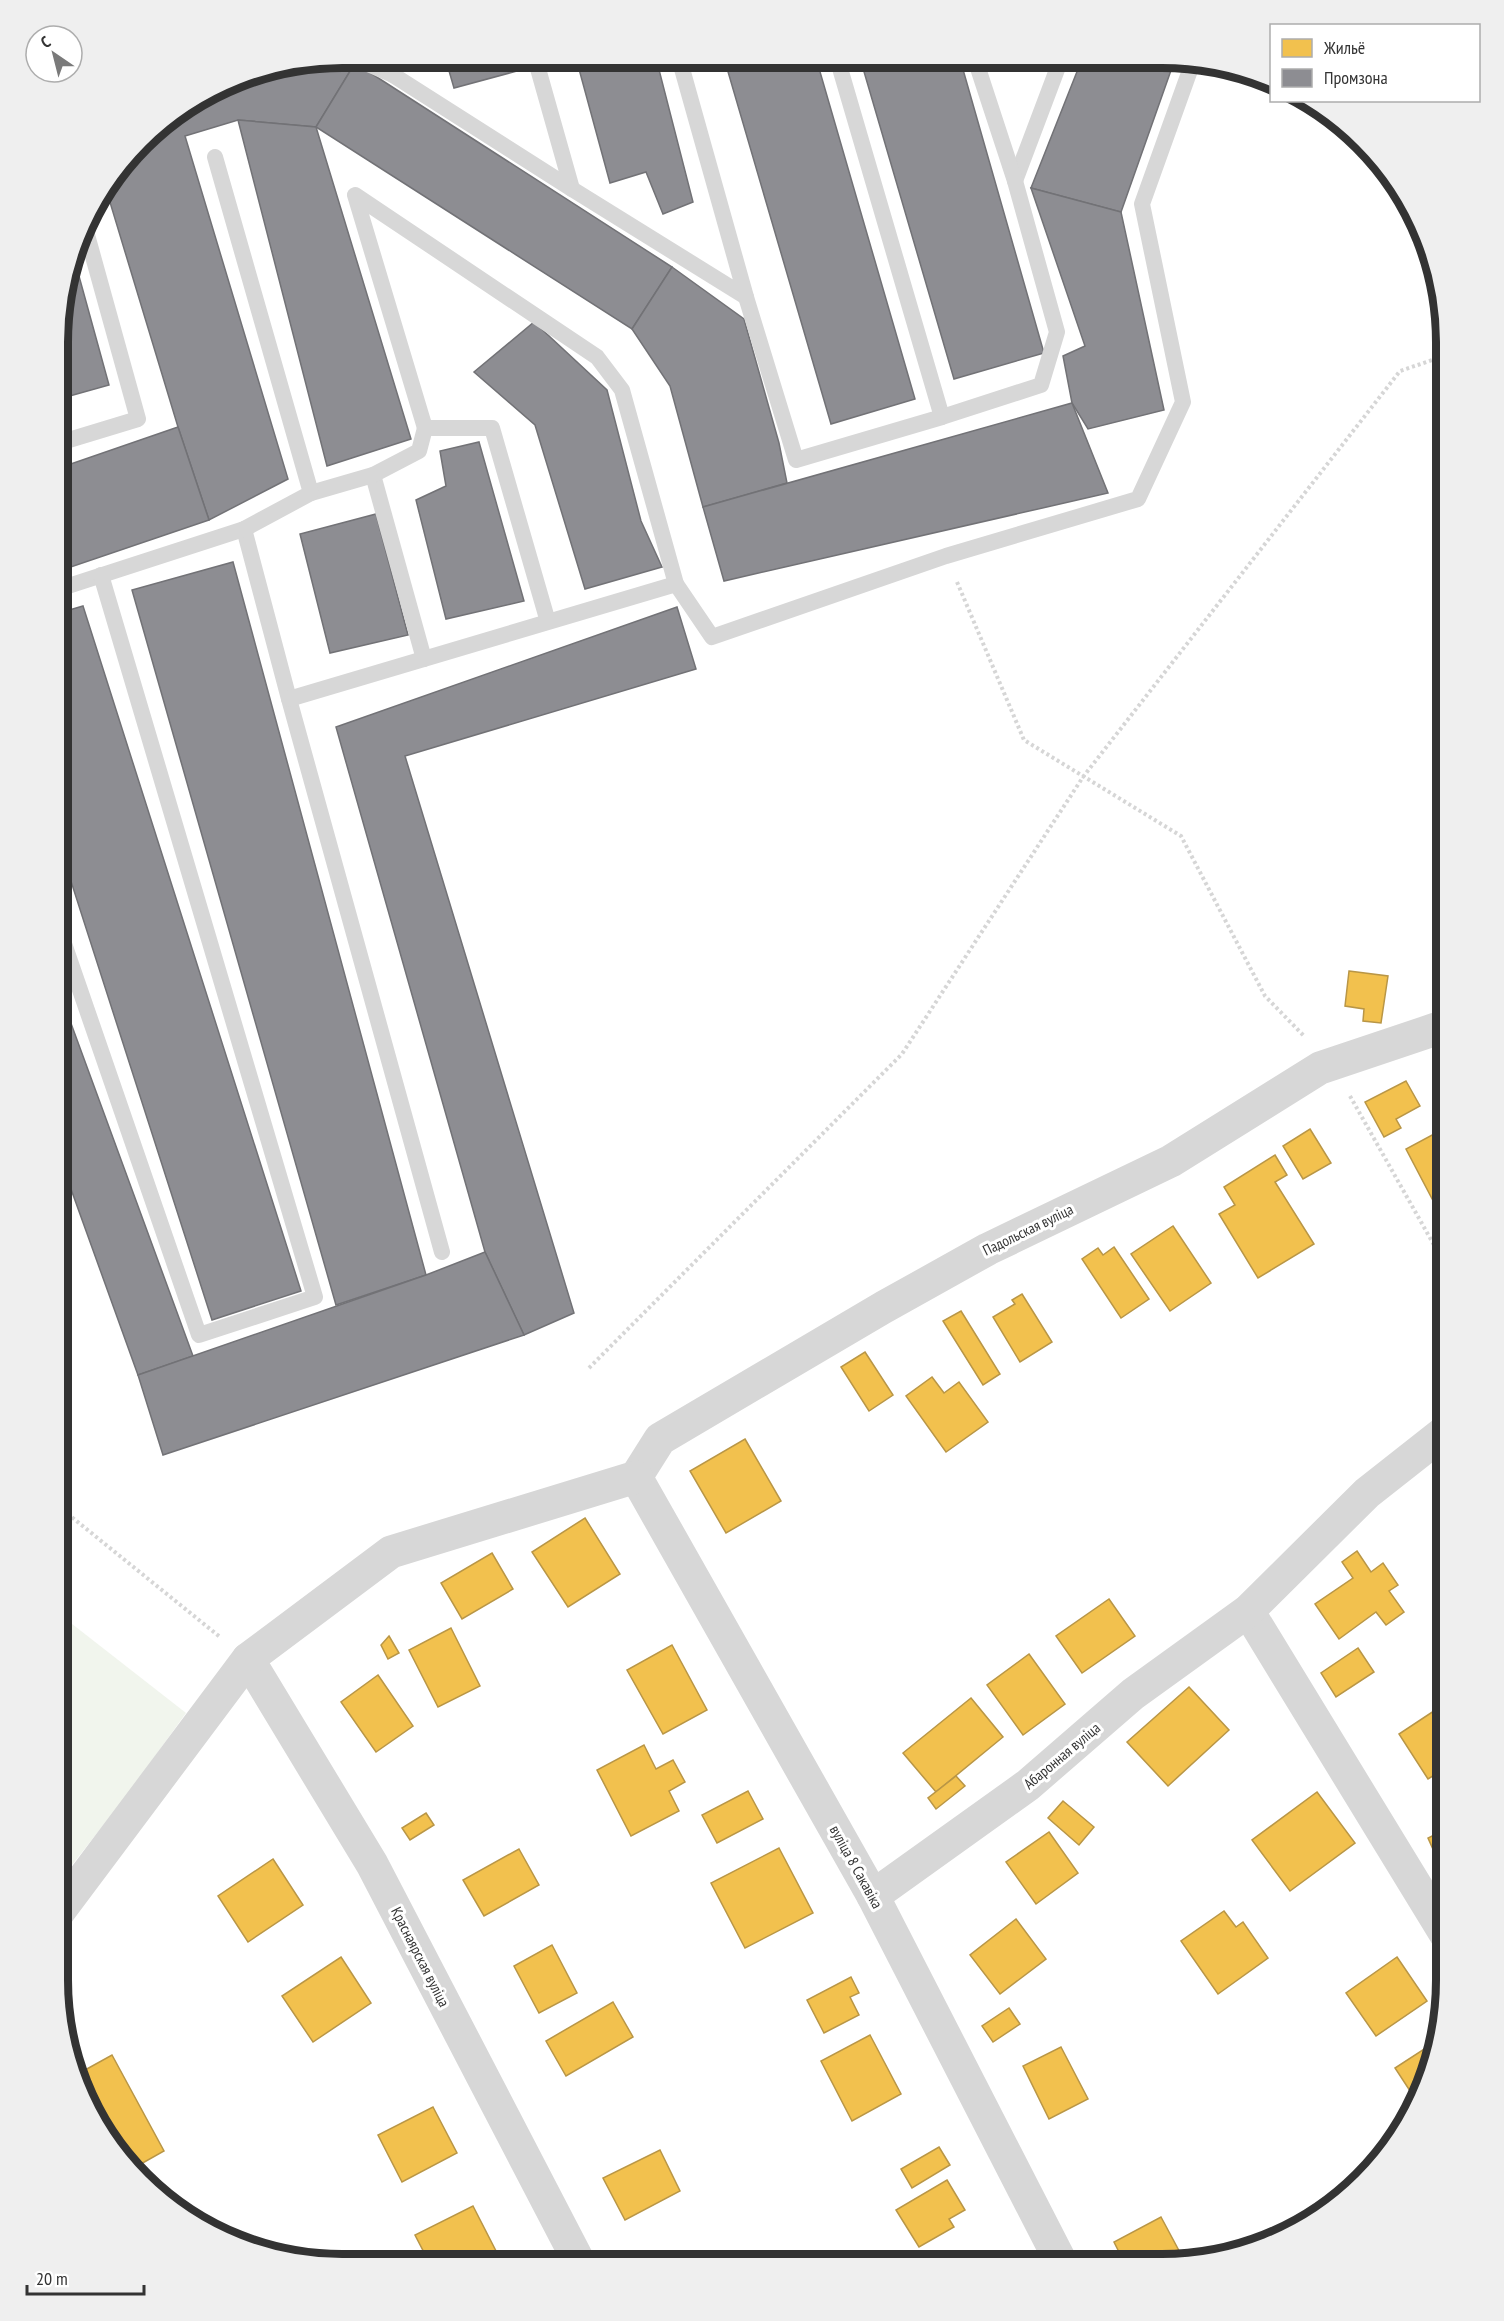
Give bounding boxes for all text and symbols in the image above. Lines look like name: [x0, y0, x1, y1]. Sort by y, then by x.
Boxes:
north arrow: [24, 24, 84, 84]
legend: [1270, 24, 1480, 102]
text: С: [37, 31, 55, 52]
text: Жильё: [1323, 36, 1365, 59]
text: Промзона: [1324, 66, 1388, 89]
street label: Падольская вуліца: [979, 1199, 1076, 1260]
street label: Абаронная вуліца: [1020, 1718, 1104, 1793]
street label: вуліца 8 Сакавіка: [826, 1822, 887, 1912]
street label: Краснаярская вуліца: [387, 1904, 454, 2010]
scale bar: [27, 2258, 144, 2296]
text: 20 m: [36, 2267, 68, 2290]

